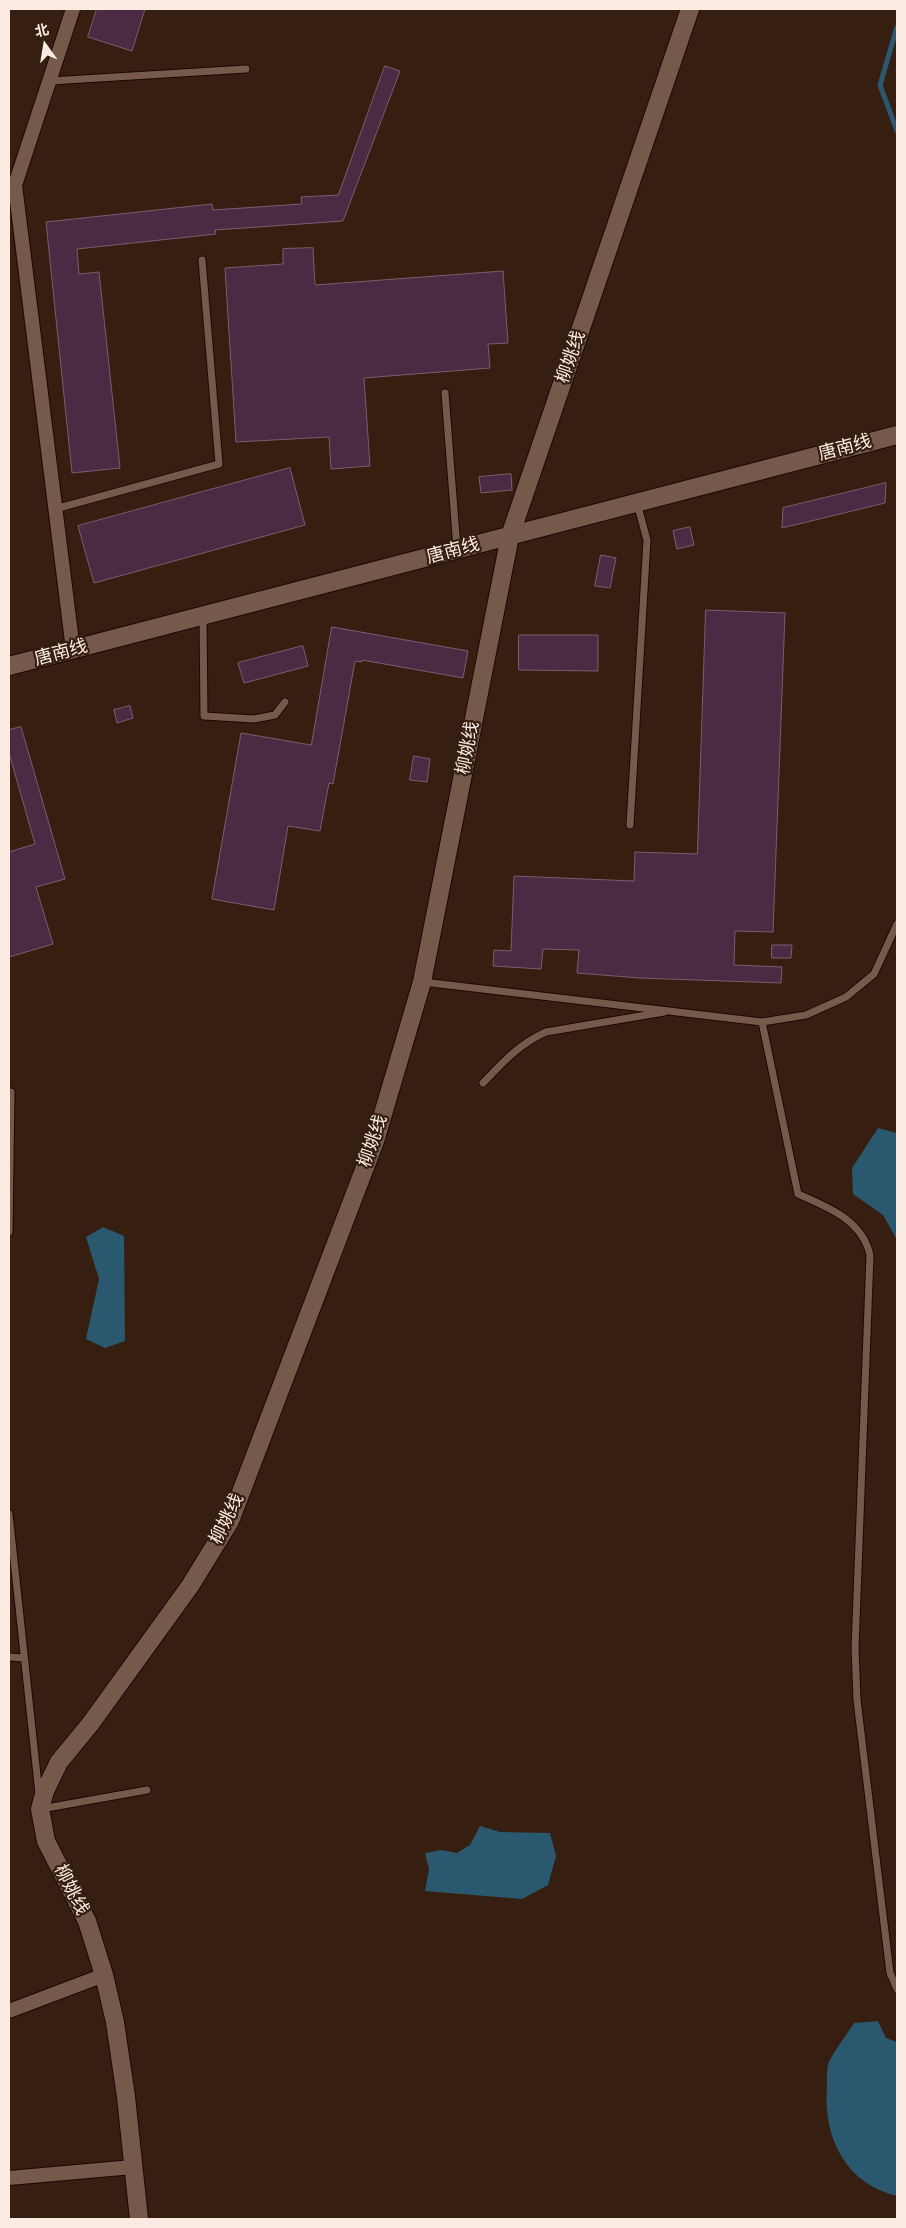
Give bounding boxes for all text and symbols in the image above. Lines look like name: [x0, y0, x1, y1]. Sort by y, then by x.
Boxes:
text: 北: [33, 19, 50, 41]
north arrow: [20, 20, 70, 70]
street label: 柳姚线: [552, 328, 590, 386]
street label: 唐南线: [816, 431, 874, 465]
street label: 唐南线: [424, 534, 482, 568]
street label: 唐南线: [32, 636, 90, 670]
street label: 柳姚线: [452, 719, 484, 777]
street label: 柳姚线: [354, 1112, 392, 1170]
street label: 柳姚线: [205, 1490, 249, 1548]
street label: 柳姚线: [49, 1861, 93, 1919]

